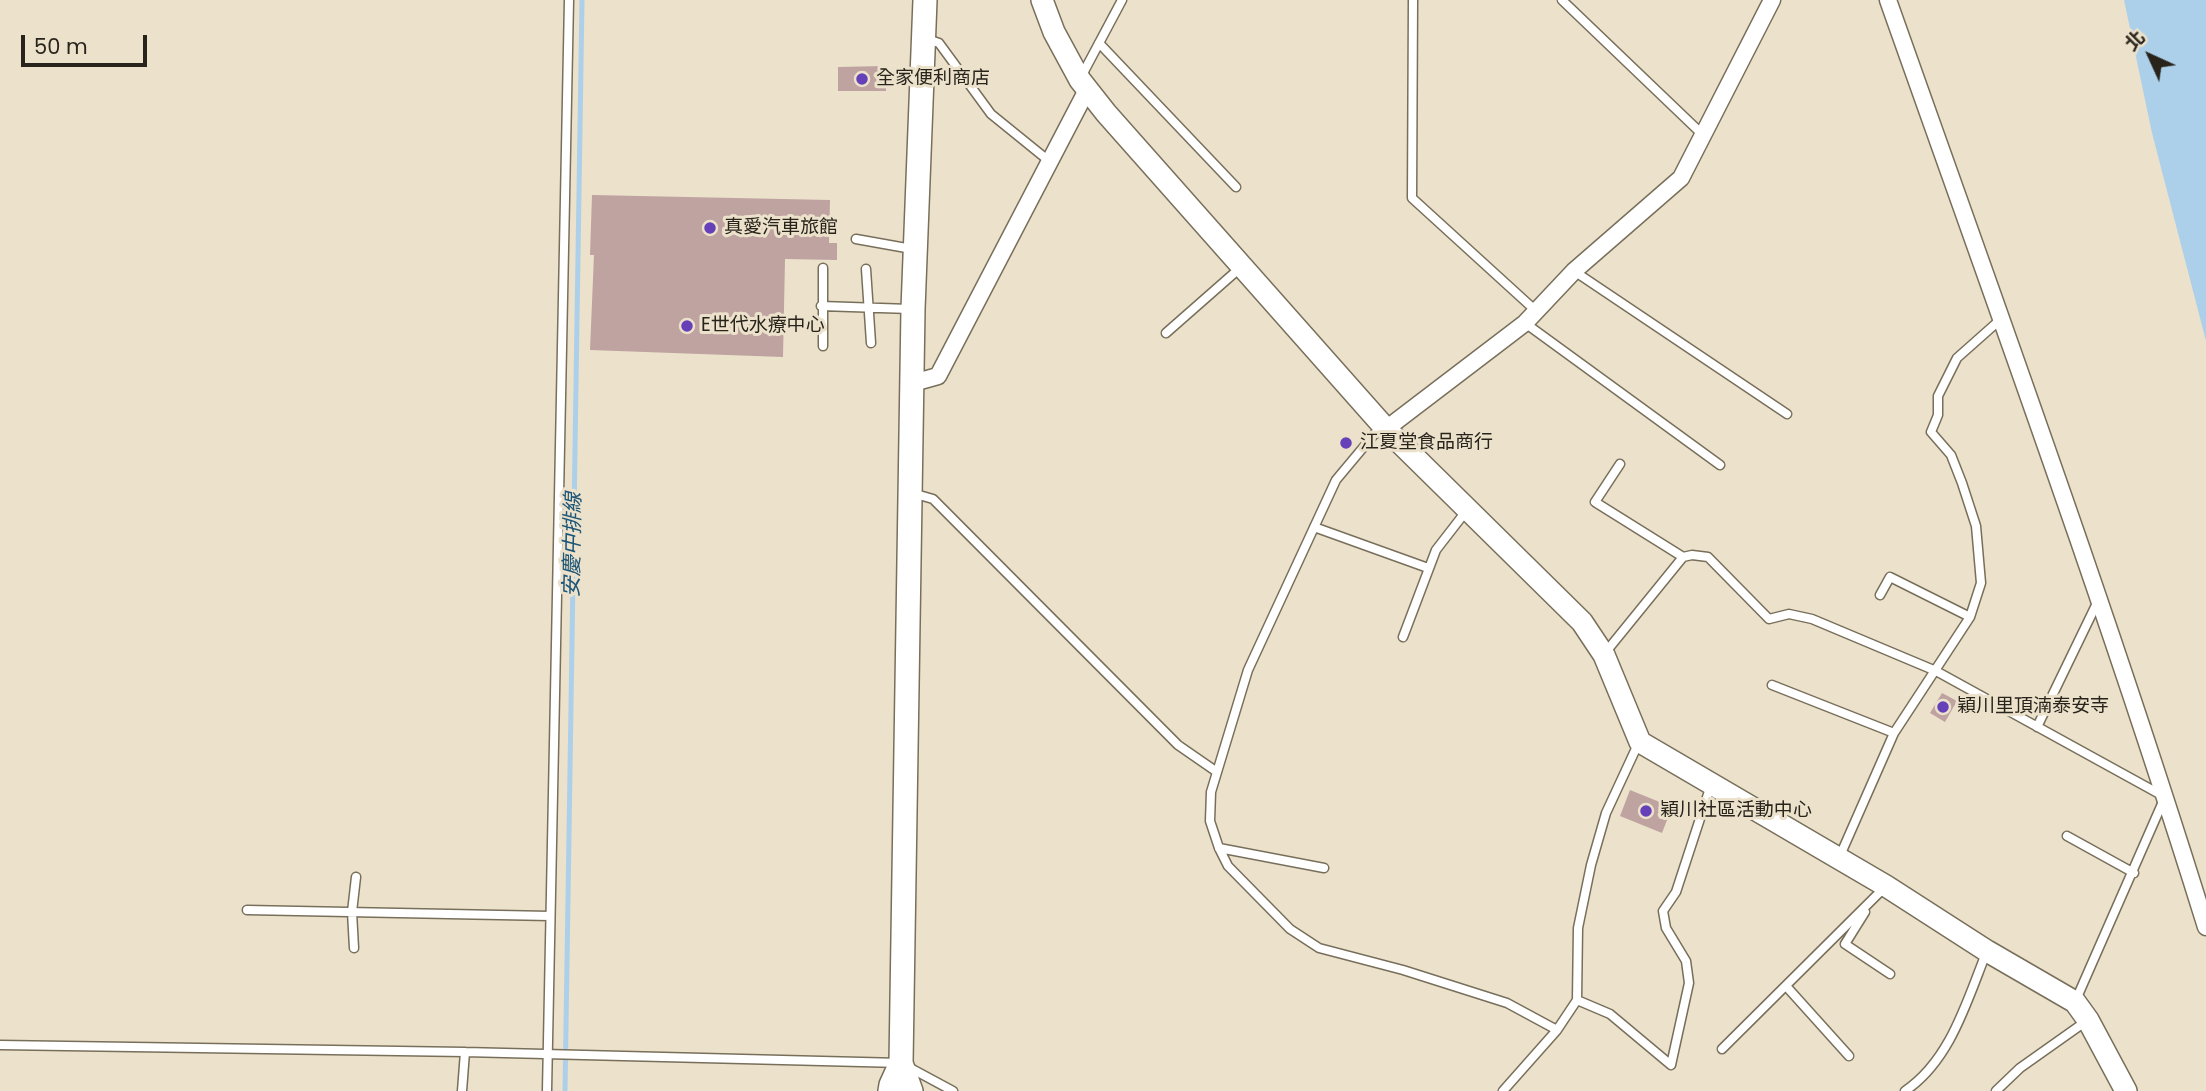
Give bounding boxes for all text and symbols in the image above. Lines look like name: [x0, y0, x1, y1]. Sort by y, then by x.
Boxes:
scale bar: [24, 21, 150, 65]
north arrow: [2115, 21, 2185, 91]
text: 北: [2119, 25, 2151, 57]
text: 50 m: [34, 32, 88, 61]
place label: 全家便利商店: [876, 68, 990, 90]
marker: 全家便利商店: [854, 71, 870, 87]
place label: 真愛汽車旅館: [724, 217, 838, 239]
marker: 真愛汽車旅館: [702, 220, 718, 236]
place label: E世代水療中心: [701, 315, 825, 337]
marker: E世代水療中心: [679, 318, 695, 334]
place label: 江夏堂食品商行: [1360, 432, 1493, 454]
marker: 江夏堂食品商行: [1338, 435, 1354, 451]
water label: 安慶中排線: [560, 492, 588, 598]
place label: 穎川里頂湳泰安寺: [1957, 696, 2109, 718]
marker: 穎川里頂湳泰安寺: [1935, 699, 1951, 715]
place label: 穎川社區活動中心: [1660, 800, 1812, 822]
marker: 穎川社區活動中心: [1638, 803, 1654, 819]

